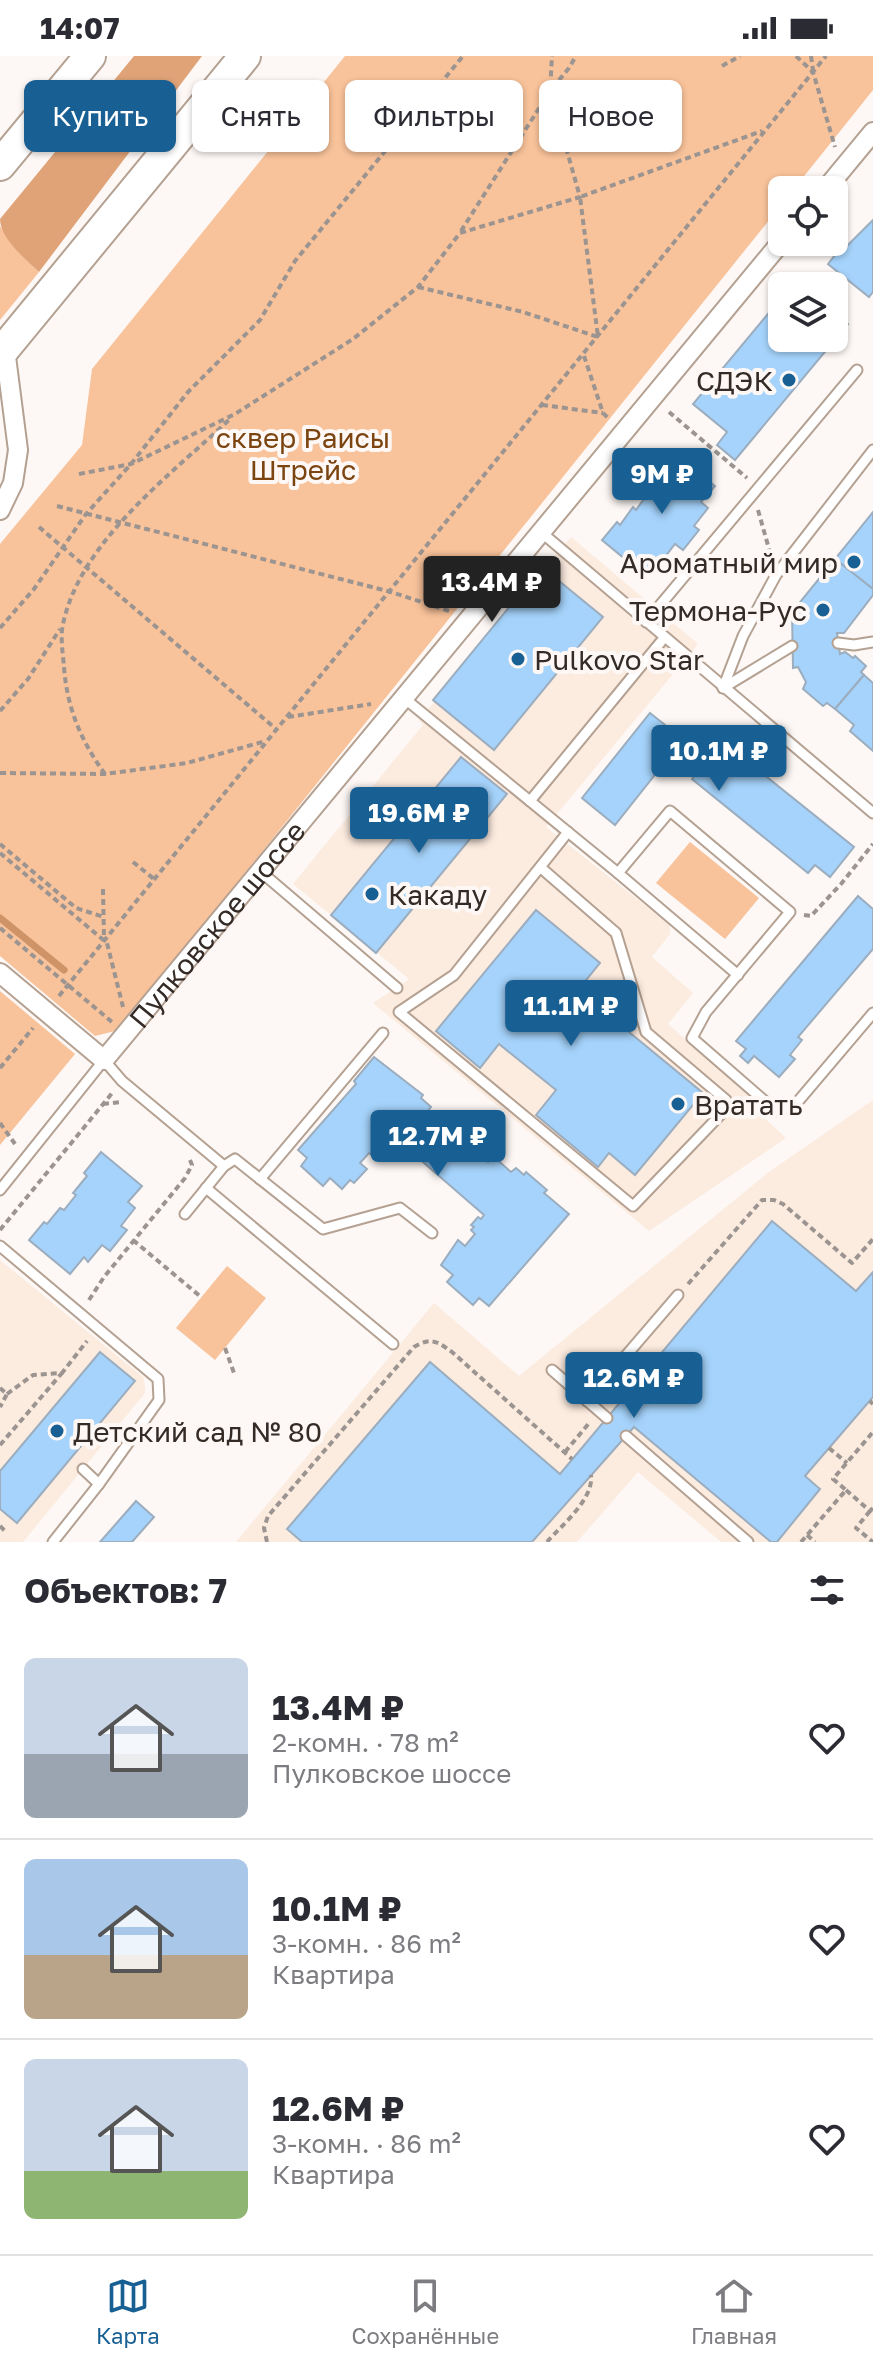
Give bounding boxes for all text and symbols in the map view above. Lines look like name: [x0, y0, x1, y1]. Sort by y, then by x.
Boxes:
text: 14:07: [40, 10, 120, 46]
chip: Купить: [24, 80, 176, 152]
chip: Снять: [192, 80, 329, 152]
chip: Фильтры: [345, 80, 523, 152]
chip: Новое: [539, 80, 682, 152]
map controls: [768, 176, 848, 352]
button: locate: [768, 176, 848, 256]
button: layers: [768, 272, 848, 352]
place label: СДЭК: [696, 364, 773, 397]
marker: СДЭК: [780, 371, 798, 389]
park label: сквер Раисы Штрейс: [216, 421, 390, 486]
pin: 9M ₽: [615, 448, 709, 516]
text: 9M ₽: [630, 458, 694, 489]
place label: Ароматный мир: [620, 546, 838, 579]
marker: Ароматный мир: [845, 553, 863, 571]
pin: 13.4M ₽: [418, 556, 566, 624]
text: 13.4M ₽: [441, 566, 543, 597]
place label: Термона-Рус: [629, 594, 807, 627]
marker: Термона-Рус: [814, 601, 832, 619]
place label: Pulkovo Star: [534, 643, 704, 676]
marker: Pulkovo Star: [509, 650, 527, 668]
pin: 10.1M ₽: [645, 725, 793, 793]
text: 10.1M ₽: [669, 735, 769, 766]
pin: 19.6M ₽: [345, 787, 493, 855]
text: 19.6M ₽: [368, 797, 470, 828]
street label: Пулковское шоссе: [122, 814, 311, 1034]
place label: Какаду: [388, 878, 487, 911]
marker: Какаду: [363, 885, 381, 903]
pin: 11.1M ₽: [497, 980, 645, 1048]
text: 11.1M ₽: [523, 990, 619, 1021]
place label: Вратать: [694, 1088, 803, 1121]
marker: Вратать: [669, 1095, 687, 1113]
pin: 12.7M ₽: [364, 1110, 512, 1178]
text: 12.7M ₽: [389, 1120, 487, 1151]
pin: 12.6M ₽: [560, 1352, 708, 1420]
text: 12.6M ₽: [583, 1362, 685, 1393]
place label: Детский сад № 80: [73, 1415, 322, 1448]
marker: Детский сад № 80: [48, 1422, 66, 1440]
icon: filters: [805, 1568, 849, 1612]
text: Объектов: 7: [24, 1570, 227, 1610]
text: 13.4M ₽: [272, 1687, 404, 1727]
icon: home: [88, 1690, 184, 1786]
icon: heart: [805, 1716, 849, 1760]
text: 2-комн. · 78 m²: [272, 1727, 459, 1758]
text: Пулковское шоссе: [272, 1758, 511, 1789]
text: 10.1M ₽: [272, 1888, 402, 1928]
icon: home: [88, 1891, 184, 1987]
icon: heart: [805, 1917, 849, 1961]
text: 3-комн. · 86 m²: [272, 1928, 461, 1959]
text: Квартира: [272, 1959, 395, 1990]
text: 12.6M ₽: [272, 2088, 404, 2128]
icon: home: [88, 2091, 184, 2187]
icon: heart: [805, 2117, 849, 2161]
text: 3-комн. · 86 m²: [272, 2128, 461, 2159]
text: Квартира: [272, 2159, 395, 2190]
tab: Карта: [96, 2274, 160, 2349]
tab: Сохранённые: [352, 2274, 499, 2349]
tab: Главная: [691, 2274, 777, 2349]

